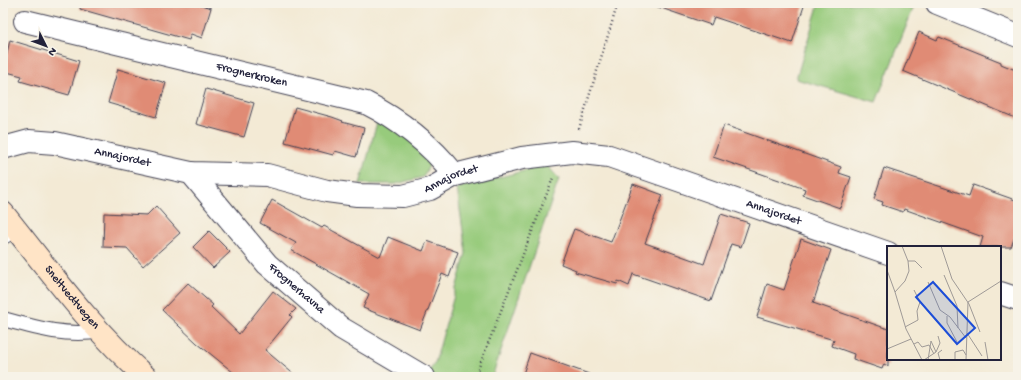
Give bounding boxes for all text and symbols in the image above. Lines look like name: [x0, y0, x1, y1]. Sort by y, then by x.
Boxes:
north arrow: [26, 26, 66, 66]
text: N: [45, 45, 59, 58]
street label: Frognerkroken: [214, 60, 289, 91]
street label: Annajordet: [93, 145, 153, 171]
street label: Annajordet: [423, 162, 480, 197]
street label: Annajordet: [744, 197, 804, 230]
inset map: [887, 246, 1001, 360]
street label: Frognerhavna: [264, 260, 328, 318]
street label: Sneltvedtvegen: [41, 263, 102, 333]

